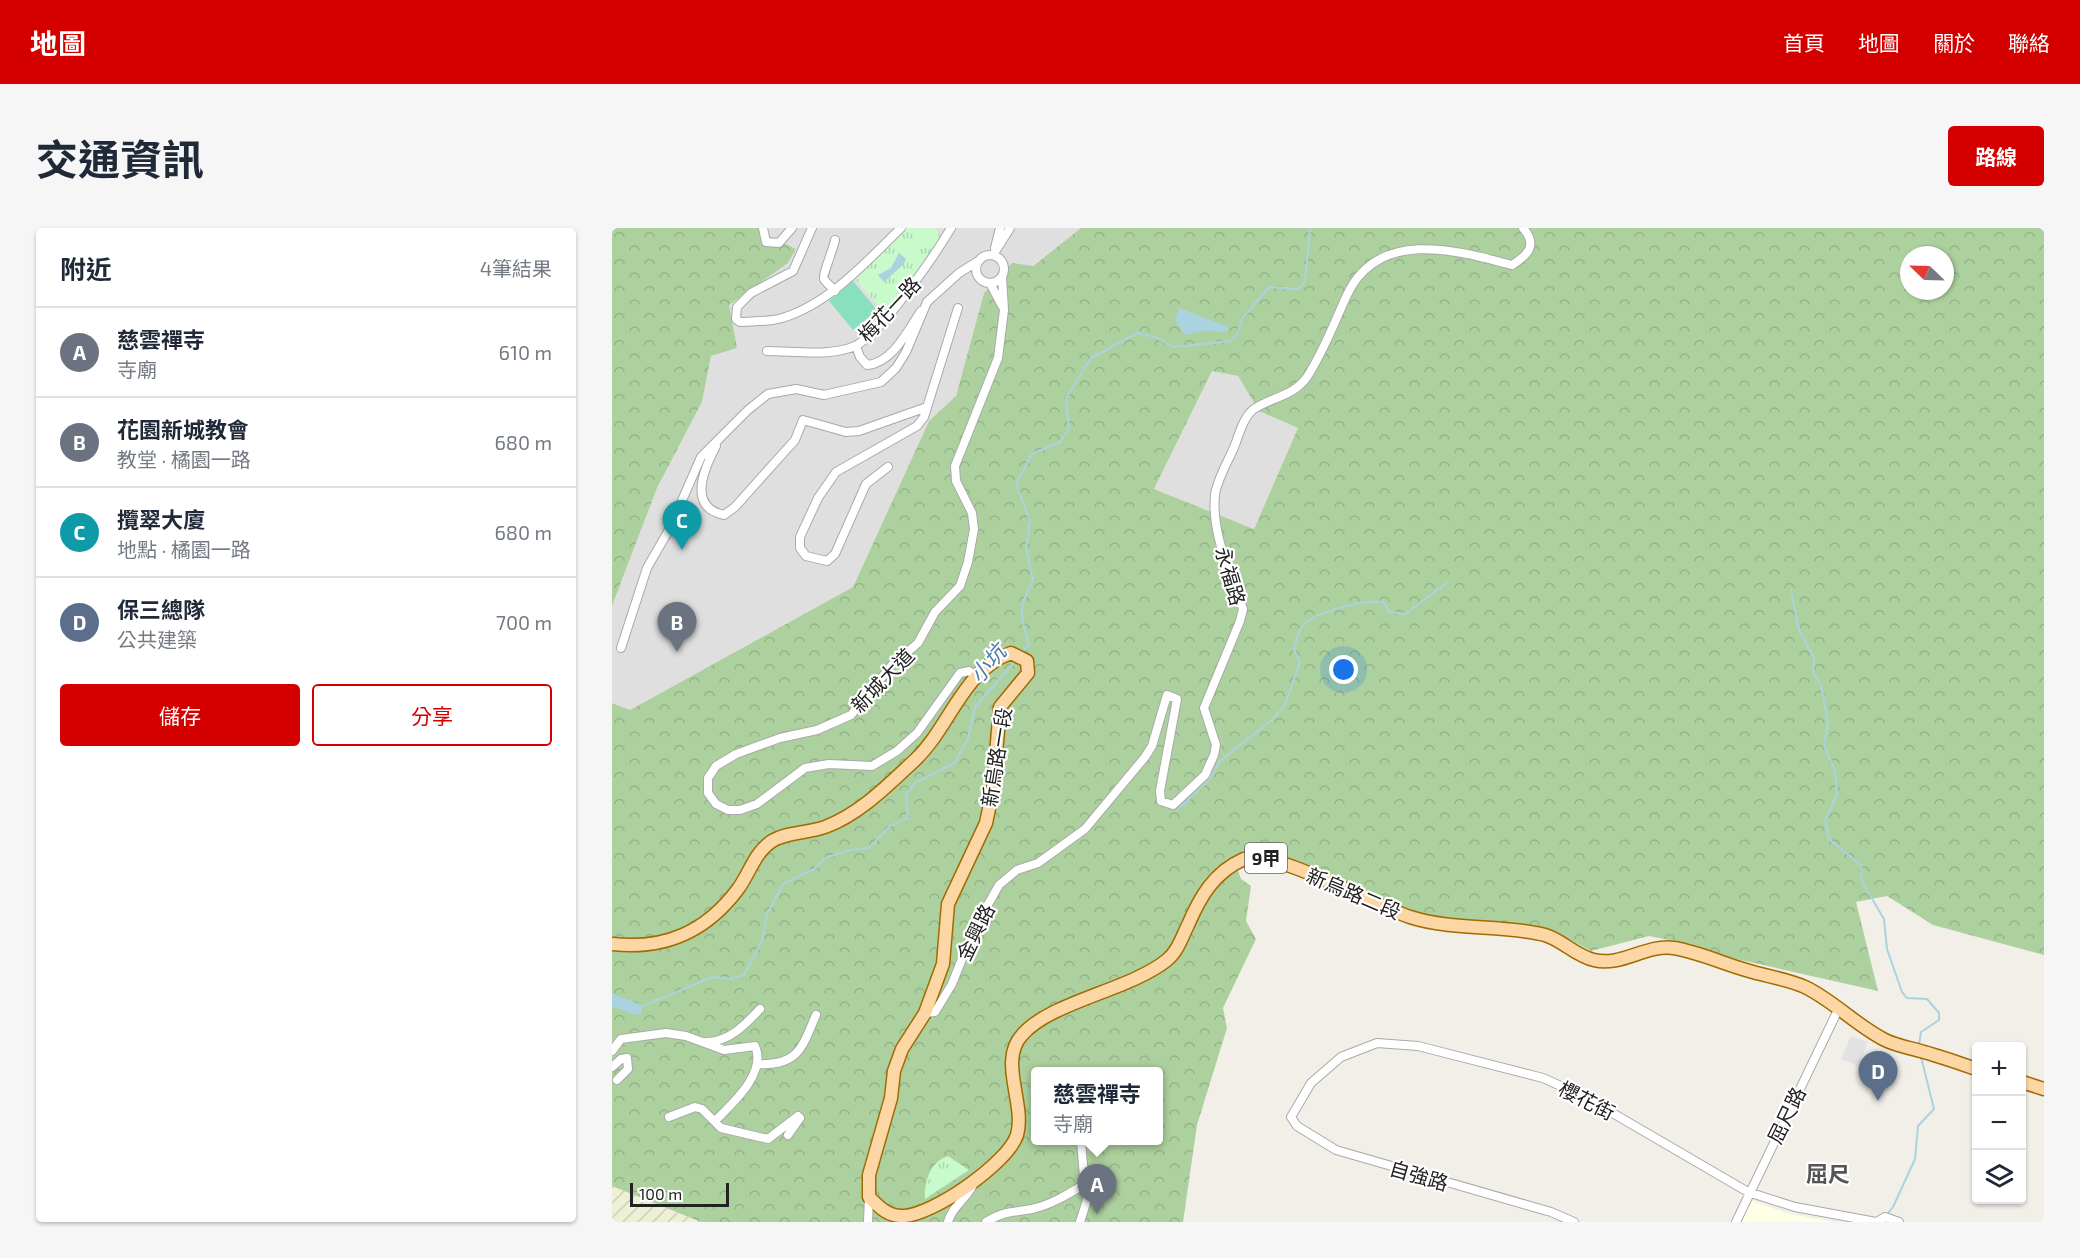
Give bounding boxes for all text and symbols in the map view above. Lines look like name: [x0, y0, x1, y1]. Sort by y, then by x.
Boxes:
text: 地圖: [30, 26, 86, 60]
text: 首頁: [1783, 30, 1825, 55]
text: 地圖: [1858, 30, 1900, 55]
text: 關於: [1933, 30, 1975, 55]
text: 聯絡: [2008, 30, 2050, 55]
button: 路線: [1948, 126, 2044, 186]
text: 交通資訊: [36, 133, 204, 183]
north arrow: [1900, 246, 1954, 300]
text: 附近: [60, 253, 112, 284]
text: 4筆結果: [480, 256, 552, 280]
street label: 梅花一路: [853, 272, 925, 346]
text: 慈雲禪寺: [117, 326, 205, 352]
text: A: [73, 340, 86, 364]
text: 610 m: [499, 340, 552, 364]
text: 寺廟: [117, 357, 157, 381]
text: 花園新城教會: [117, 416, 249, 442]
text: B: [73, 430, 86, 454]
text: 680 m: [494, 430, 552, 454]
text: 教堂 · 橘園一路: [117, 447, 251, 471]
pin: C: [662, 500, 702, 550]
text: 攬翠大廈: [117, 506, 205, 532]
text: C: [74, 520, 85, 544]
text: 680 m: [494, 520, 552, 544]
text: 地點 · 橘園一路: [117, 537, 251, 561]
street label: 永福路: [1211, 544, 1251, 608]
text: 保三總隊: [117, 596, 205, 622]
pin: B: [658, 602, 696, 652]
text: D: [73, 610, 86, 634]
text: 700 m: [496, 610, 552, 634]
text: 公共建築: [117, 627, 197, 651]
water label: 小坑: [964, 637, 1012, 687]
street label: 新城大道: [846, 643, 918, 717]
your location: [1329, 655, 1358, 684]
button: 儲存: [60, 684, 300, 746]
button: 分享: [312, 684, 552, 746]
street label: 新烏路一段: [976, 706, 1016, 808]
road number: 9甲: [1245, 843, 1287, 873]
street label: 新烏路二段: [1303, 862, 1405, 924]
street label: 金興路: [951, 900, 999, 964]
map controls: [1972, 1042, 2026, 1204]
button: +: [1972, 1042, 2026, 1096]
pin: D: [1858, 1052, 1898, 1101]
popup: [1031, 1067, 1163, 1145]
street label: 櫻花街: [1555, 1076, 1619, 1124]
text: 慈雲禪寺: [1053, 1080, 1141, 1106]
street label: 屈尺路: [1762, 1083, 1810, 1147]
button: −: [1972, 1096, 2026, 1150]
text: 寺廟: [1053, 1111, 1093, 1135]
button: layers: [1972, 1150, 2026, 1204]
street label: 自強路: [1387, 1155, 1451, 1195]
district label: 屈尺: [1806, 1160, 1850, 1186]
pin: A: [1078, 1164, 1116, 1214]
scale bar: [630, 1180, 729, 1208]
text: 100 m: [639, 1184, 682, 1203]

